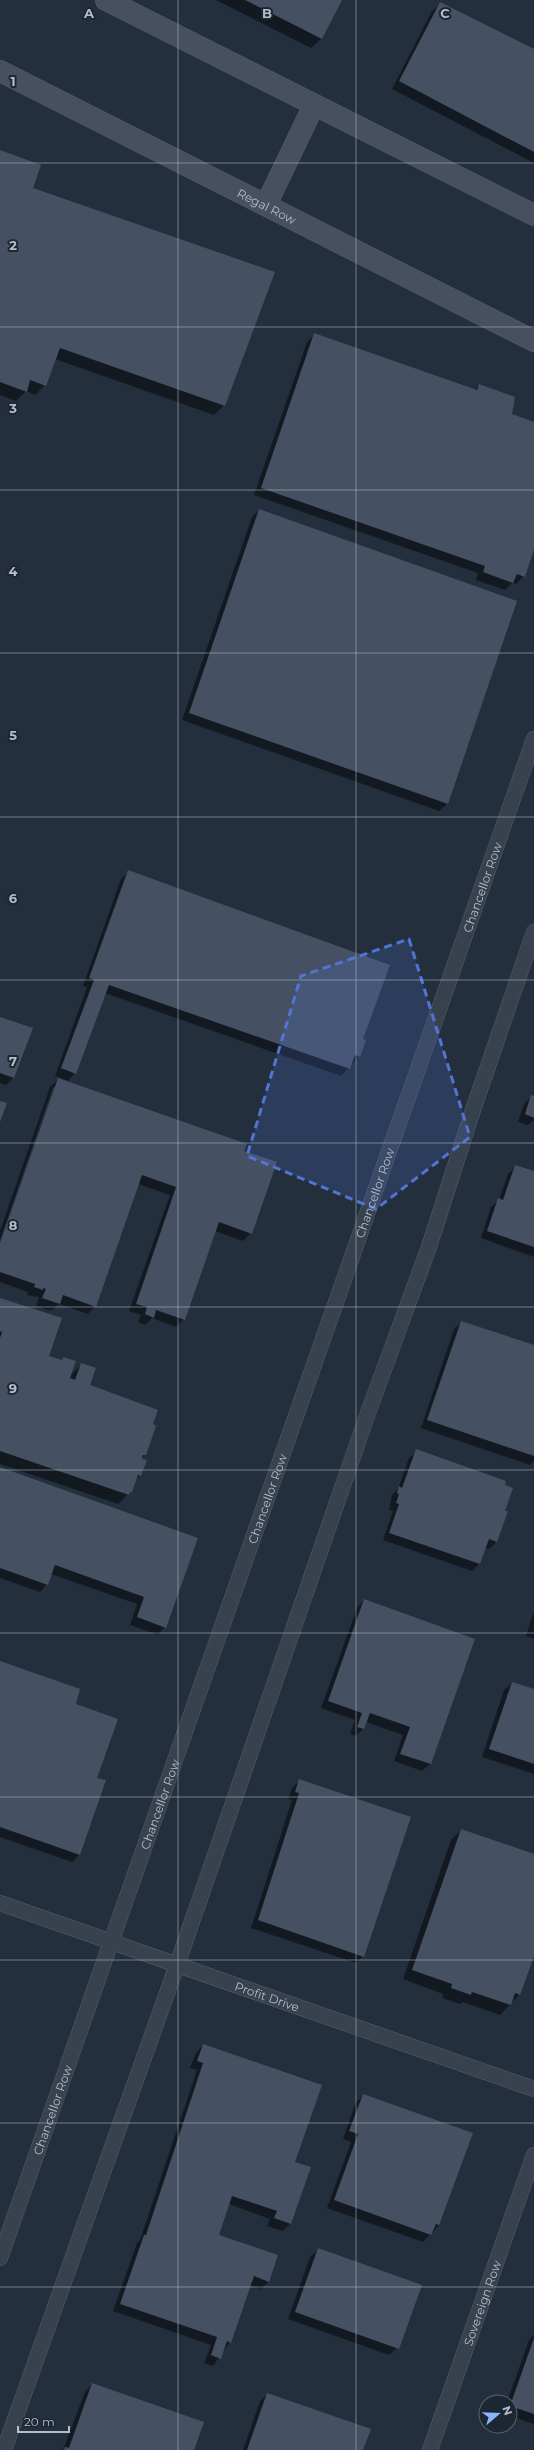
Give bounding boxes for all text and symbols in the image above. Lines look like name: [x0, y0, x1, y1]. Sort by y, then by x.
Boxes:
text: A: [83, 5, 95, 21]
text: B: [262, 5, 272, 21]
text: C: [440, 5, 450, 21]
text: 1: [10, 73, 16, 89]
street label: Regal Row: [235, 185, 299, 227]
text: 2: [9, 237, 17, 253]
text: 3: [8, 400, 17, 416]
text: 4: [9, 563, 18, 579]
text: 5: [9, 727, 17, 743]
street label: Chancellor Row: [459, 840, 505, 934]
text: 6: [9, 890, 18, 906]
text: 7: [9, 1053, 17, 1069]
street label: Chancellor Row: [352, 1145, 397, 1240]
text: 8: [9, 1217, 18, 1233]
text: 9: [9, 1380, 17, 1396]
street label: Chancellor Row: [244, 1451, 290, 1546]
street label: Chancellor Row: [137, 1757, 182, 1851]
street label: Profit Drive: [233, 1978, 302, 2014]
street label: Chancellor Row: [29, 2062, 75, 2157]
street label: Sovereign Row: [460, 2258, 504, 2348]
north arrow: [478, 2394, 518, 2434]
text: N: [499, 2404, 516, 2417]
scale bar: [18, 2408, 69, 2434]
text: 20 m: [24, 2414, 55, 2429]

